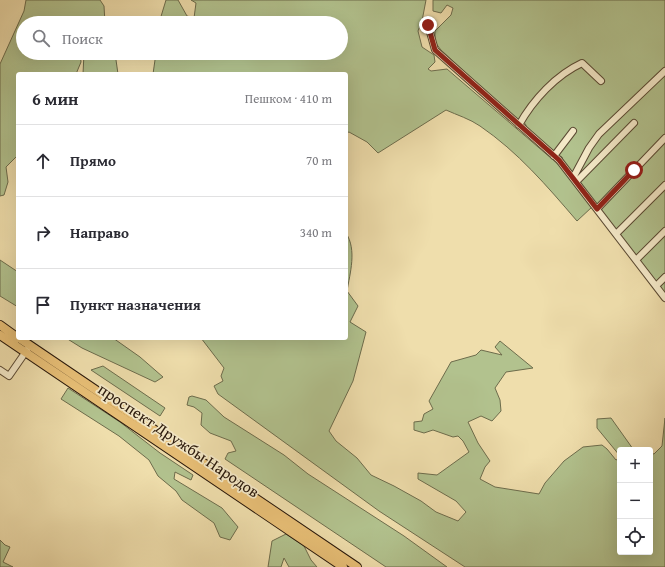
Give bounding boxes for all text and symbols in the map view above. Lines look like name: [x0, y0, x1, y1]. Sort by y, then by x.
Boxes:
search box: [16, 16, 348, 60]
route end: [419, 16, 437, 34]
icon: search: [30, 27, 52, 49]
text: Поиск: [62, 28, 103, 49]
text: 6 мин: [32, 86, 78, 111]
text: Пешком · 410 m: [245, 89, 332, 108]
icon: ahead: [32, 150, 54, 172]
text: Прямо: [70, 150, 116, 171]
text: 70 m: [306, 151, 332, 170]
route start: [625, 161, 643, 179]
icon: right: [32, 222, 54, 244]
text: Направо: [70, 222, 129, 243]
text: 340 m: [300, 223, 332, 242]
icon: arrive: [32, 294, 54, 316]
text: Пункт назначения: [70, 294, 201, 315]
street label: проспект Дружбы Народов: [93, 377, 265, 503]
map controls: [617, 447, 653, 555]
button: +: [617, 447, 653, 483]
button: −: [617, 483, 653, 519]
button: locate: [617, 519, 653, 555]

